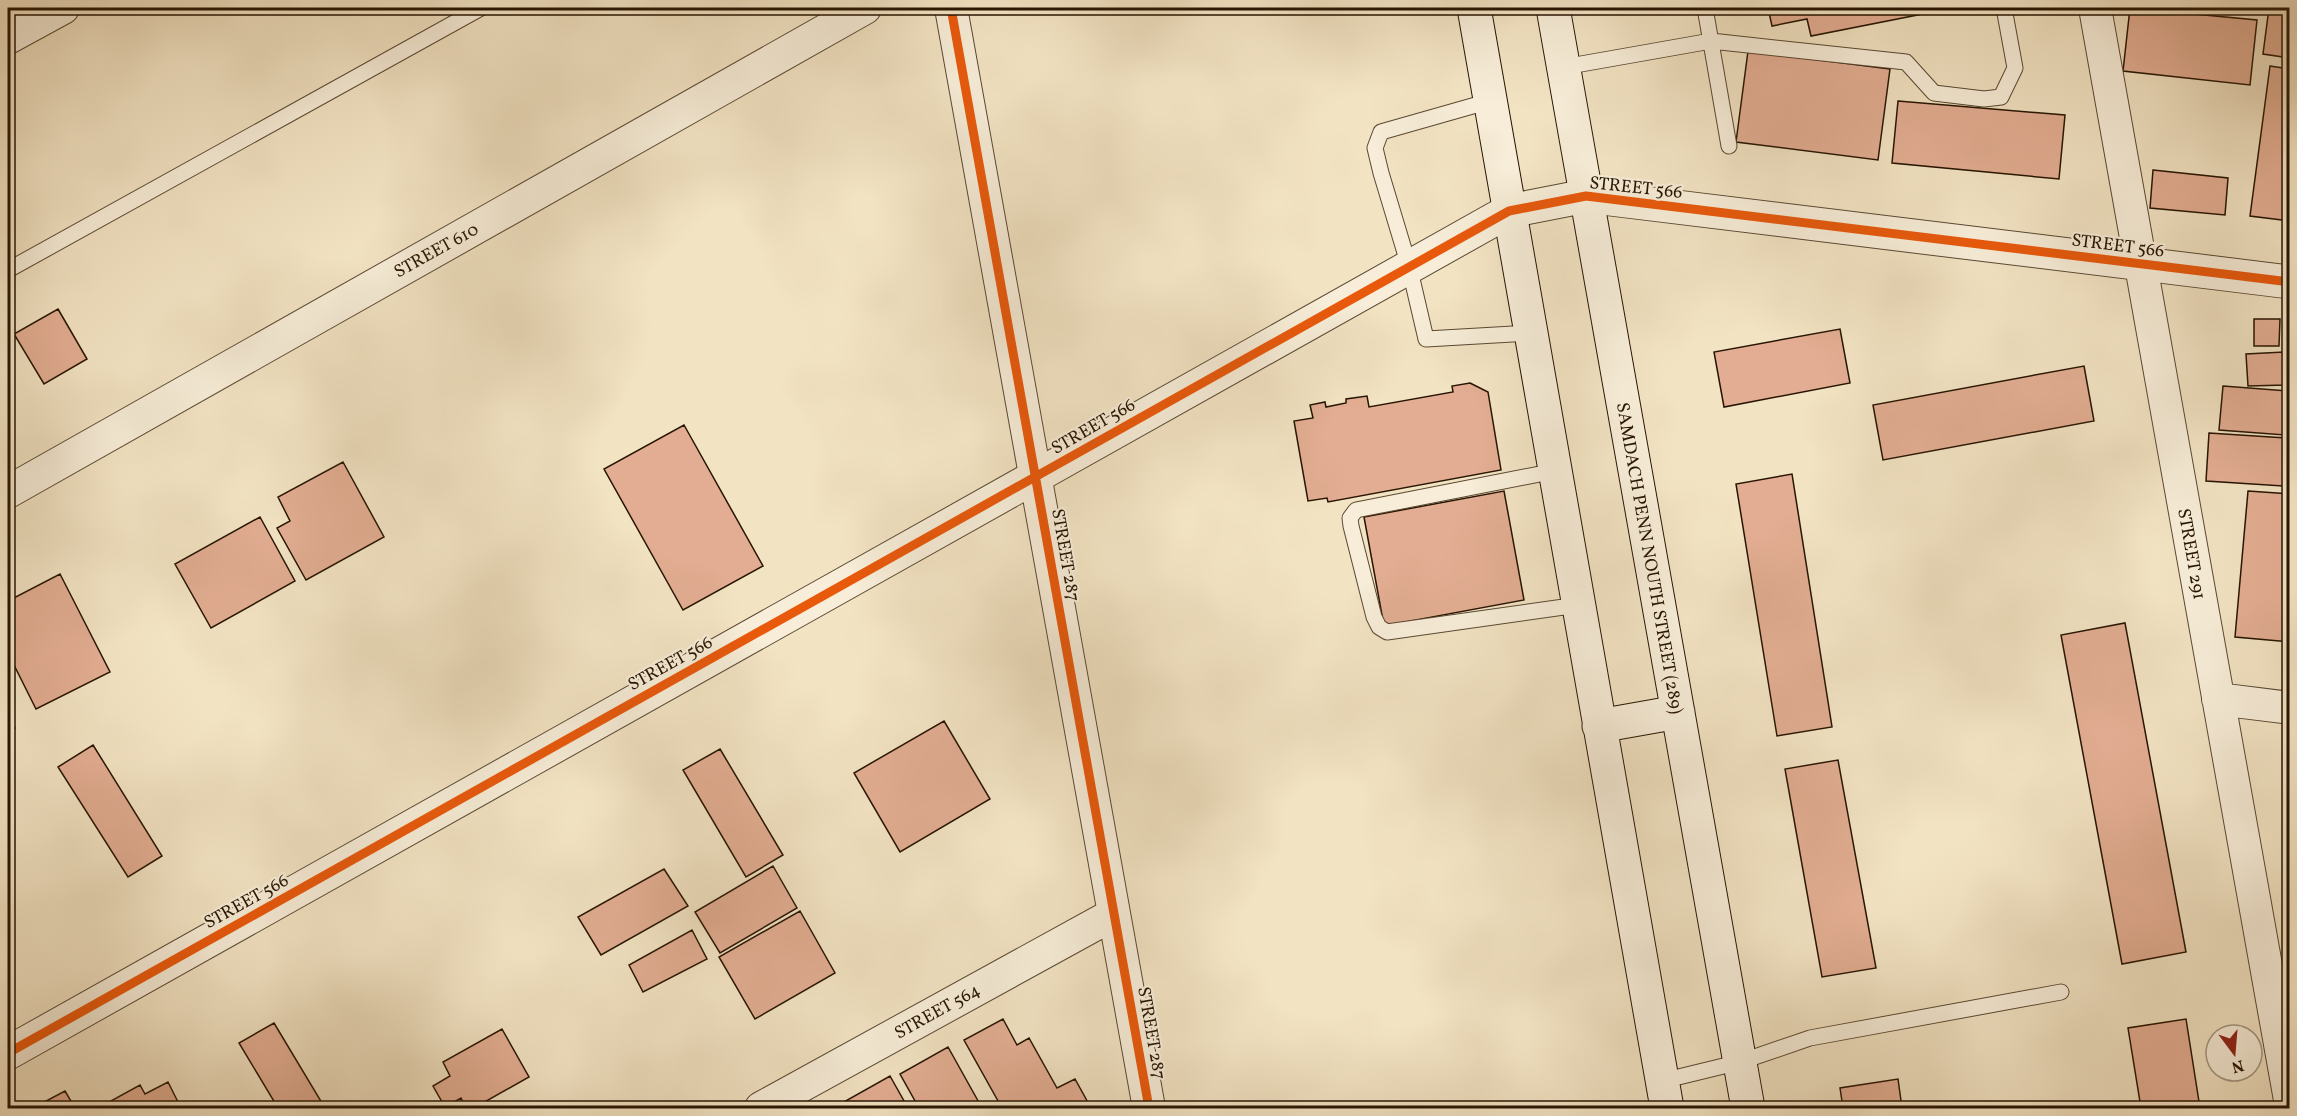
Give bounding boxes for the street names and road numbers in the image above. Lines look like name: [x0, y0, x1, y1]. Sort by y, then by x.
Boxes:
street label: STREET 566: [1588, 171, 1684, 206]
street label: STREET 610: [390, 218, 484, 285]
street label: STREET 566: [2070, 228, 2166, 265]
street label: STREET 566: [1047, 393, 1140, 461]
street label: SAMDACH PENN NOUTH STREET (289): [1609, 401, 1688, 716]
street label: STREET 287: [1044, 507, 1085, 604]
street label: STREET 291: [2170, 507, 2211, 602]
street label: STREET 566: [624, 631, 718, 698]
street label: STREET 566: [200, 869, 294, 936]
street label: STREET 564: [890, 978, 985, 1046]
street label: STREET 287: [1130, 985, 1171, 1082]

